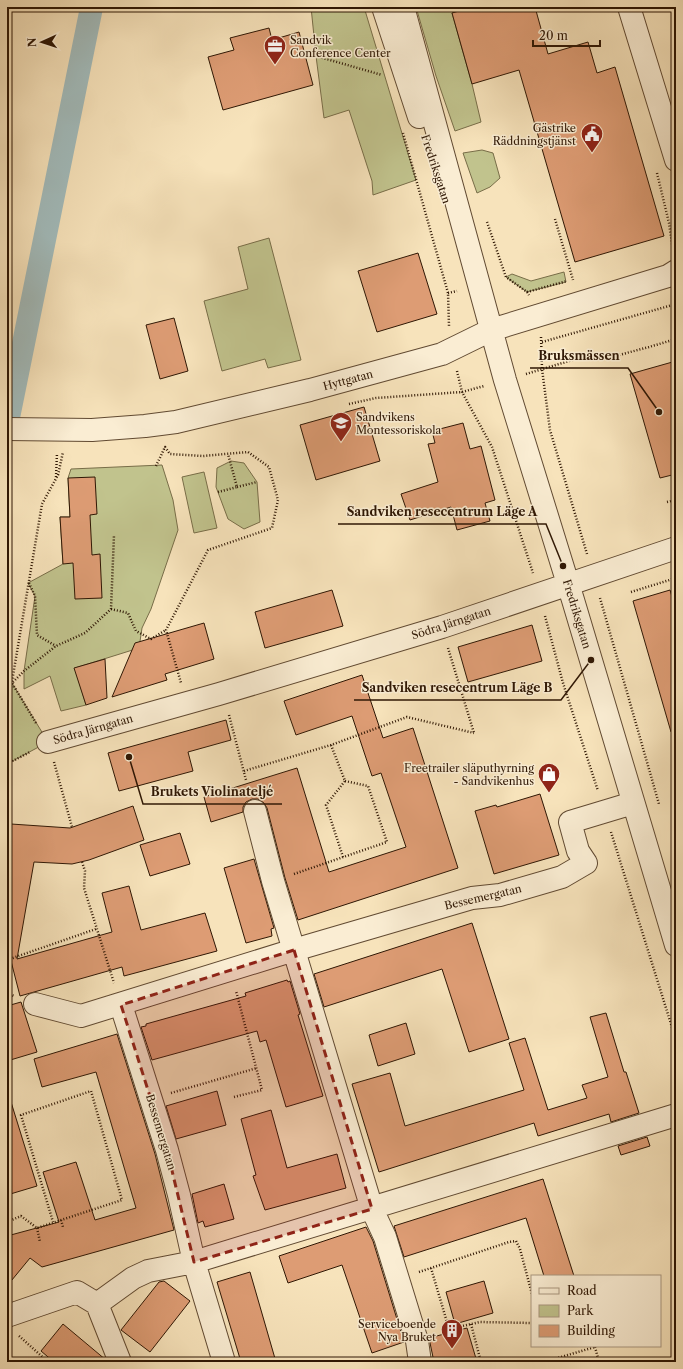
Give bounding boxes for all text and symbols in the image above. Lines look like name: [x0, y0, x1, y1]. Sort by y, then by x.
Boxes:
north arrow: [22, 22, 62, 62]
scale bar: [533, 22, 600, 48]
text: 20 m: [539, 28, 568, 43]
office icon: Sandvik Conference Center: [262, 33, 288, 66]
place label: Sandvik Conference Center: [290, 33, 391, 60]
text: N: [25, 37, 39, 48]
place label: Gästrike Räddningstjänst: [493, 121, 576, 148]
public building icon: Gästrike Räddningstjänst: [579, 121, 605, 154]
street label: Fredriksgatan: [418, 133, 454, 205]
callout: Bruksmässen: [530, 344, 628, 368]
text: Bruksmässen: [538, 348, 621, 363]
street label: Hyttgatan: [321, 367, 375, 393]
school or university icon: Sandvikens Montessoriskola: [328, 410, 354, 443]
place label: Sandvikens Montessoriskola: [356, 410, 442, 437]
callout: Sandviken resecentrum Läge A: [338, 500, 546, 524]
text: Sandviken resecentrum Läge A: [347, 504, 538, 519]
street label: Fredriksgatan: [560, 578, 594, 650]
street label: Södra Järngatan: [410, 604, 492, 642]
callout: Sandviken resecentrum Läge B: [354, 676, 561, 700]
text: Sandviken resecentrum Läge B: [362, 680, 552, 695]
street label: Södra Järngatan: [51, 711, 135, 747]
place label: Freetrailer släputhyrning - Sandvikenhus: [404, 761, 534, 788]
shop icon: Freetrailer släputhyrning - Sandvikenhus: [536, 761, 562, 794]
callout: Brukets Violinateljé: [143, 780, 282, 804]
text: Brukets Violinateljé: [151, 784, 273, 799]
street label: Bessemergatan: [443, 881, 523, 913]
street label: Bessemergatan: [143, 1092, 179, 1172]
legend: [531, 1275, 661, 1347]
text: Road: [567, 1283, 597, 1298]
text: Park: [567, 1303, 594, 1318]
place label: Serviceboende Nya Bruket: [358, 1317, 436, 1344]
building icon: Serviceboende Nya Bruket: [439, 1317, 465, 1350]
text: Building: [567, 1323, 615, 1338]

